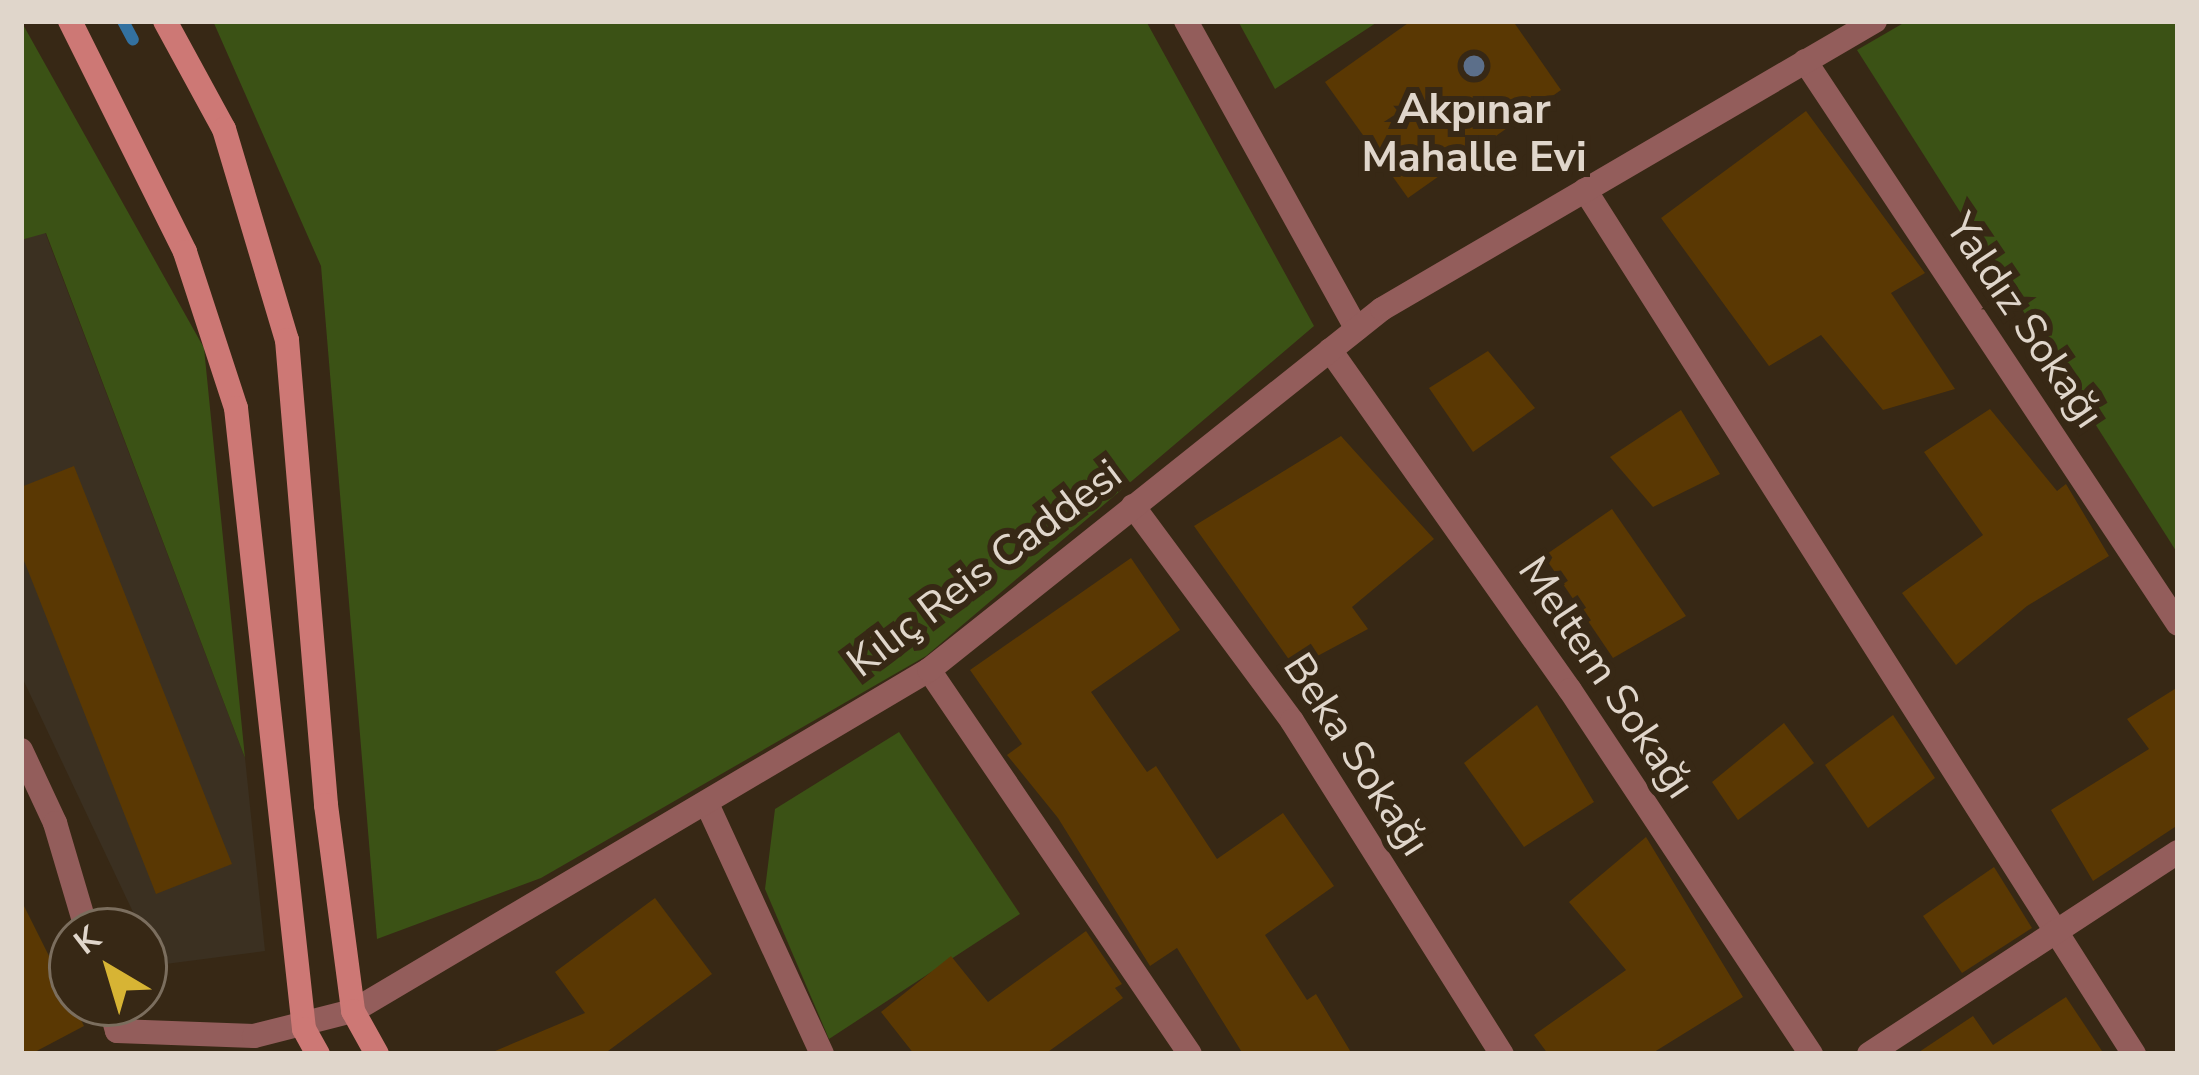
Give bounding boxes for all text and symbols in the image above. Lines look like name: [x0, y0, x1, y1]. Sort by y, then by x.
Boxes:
marker: Akpınar Mahalle Evi: [1461, 53, 1487, 79]
place label: Akpınar Mahalle Evi: [1361, 85, 1587, 184]
street label: Yaldız Sokağı: [1934, 204, 2114, 438]
street label: Kılıç Reis Caddesi: [838, 450, 1132, 688]
street label: Meltem Sokağı: [1507, 548, 1705, 808]
street label: Beka Sokağı: [1272, 644, 1440, 866]
north arrow: [48, 907, 168, 1027]
text: K: [65, 916, 110, 965]

